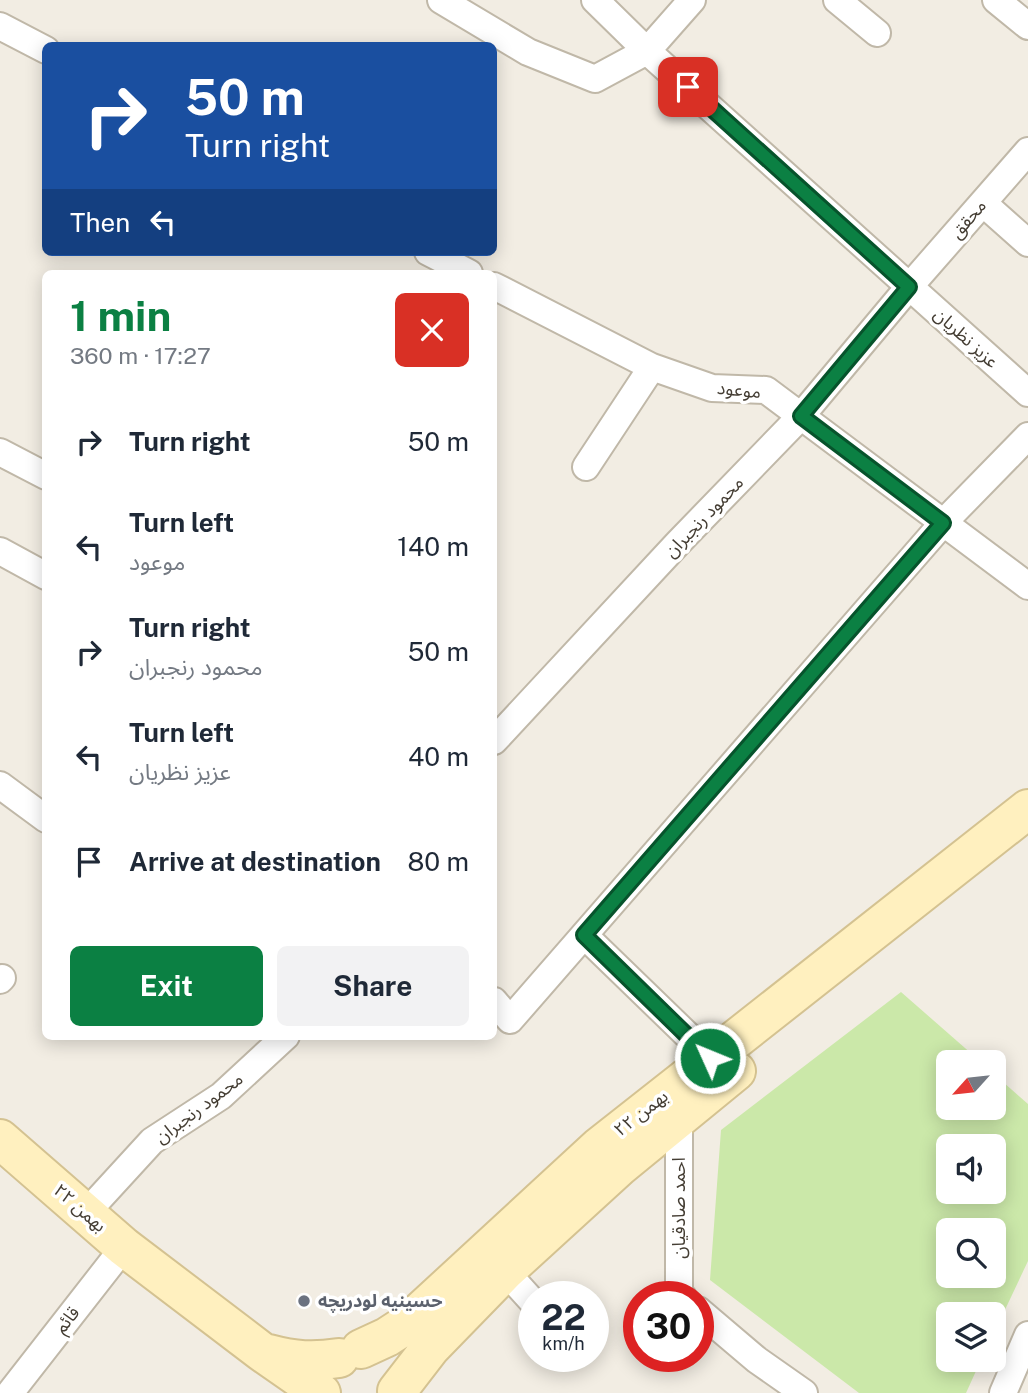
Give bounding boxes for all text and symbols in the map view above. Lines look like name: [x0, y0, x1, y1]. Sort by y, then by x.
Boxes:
pin: [658, 57, 718, 117]
text: 50 m: [185, 68, 305, 126]
icon: arrive: [669, 68, 707, 106]
icon: right: [70, 70, 161, 161]
text: Turn right: [185, 127, 330, 164]
street label: محقق: [945, 195, 991, 243]
icon: left: [144, 203, 182, 241]
text: Then: [70, 207, 130, 238]
text: 1 min: [70, 291, 171, 340]
button: close: [395, 293, 469, 367]
street label: عزیز نظریان: [929, 303, 1003, 373]
text: 360 m · 17:27: [70, 342, 211, 369]
street label: موعود: [716, 377, 762, 403]
icon: right: [70, 423, 108, 461]
text: Turn right: [129, 426, 251, 457]
text: 50 m: [408, 426, 469, 457]
street label: محمود رنجبران: [660, 472, 748, 562]
text: Turn left: [129, 507, 234, 538]
icon: left: [70, 528, 108, 566]
text: 140 m: [397, 531, 469, 562]
text: موعود: [129, 548, 185, 575]
text: Turn right: [129, 612, 251, 643]
icon: right: [70, 633, 108, 671]
text: 50 m: [408, 636, 469, 667]
text: محمود رنجبران: [129, 653, 263, 680]
text: Turn left: [129, 717, 234, 748]
icon: left: [70, 738, 108, 776]
text: 40 m: [408, 741, 469, 772]
text: عزیز نظریان: [129, 758, 231, 785]
icon: arrive: [70, 843, 108, 881]
text: Arrive at destination: [129, 846, 381, 877]
text: 80 m: [408, 846, 469, 877]
button: Exit: [70, 946, 263, 1026]
button: Share: [277, 946, 469, 1026]
position arrow: [673, 1021, 747, 1095]
north arrow: [936, 1050, 1006, 1120]
map controls: [936, 1050, 1006, 1372]
street label: محمود رنجبران: [151, 1068, 247, 1148]
street label: ۲۲ بهمن: [610, 1085, 672, 1141]
button: sound: [936, 1134, 1006, 1204]
street label: احمد صادقیان: [668, 1157, 690, 1259]
street label: ۲۲ بهمن: [49, 1179, 111, 1237]
button: search: [936, 1218, 1006, 1288]
speed limit sign: 30: [623, 1281, 714, 1372]
place label: حسینیه لودریچه: [318, 1290, 443, 1313]
marker: حسینیه لودریچه: [296, 1293, 312, 1309]
text: 22: [541, 1297, 586, 1338]
street label: قائم: [50, 1302, 86, 1339]
button: layers: [936, 1302, 1006, 1372]
text: km/h: [542, 1333, 585, 1354]

